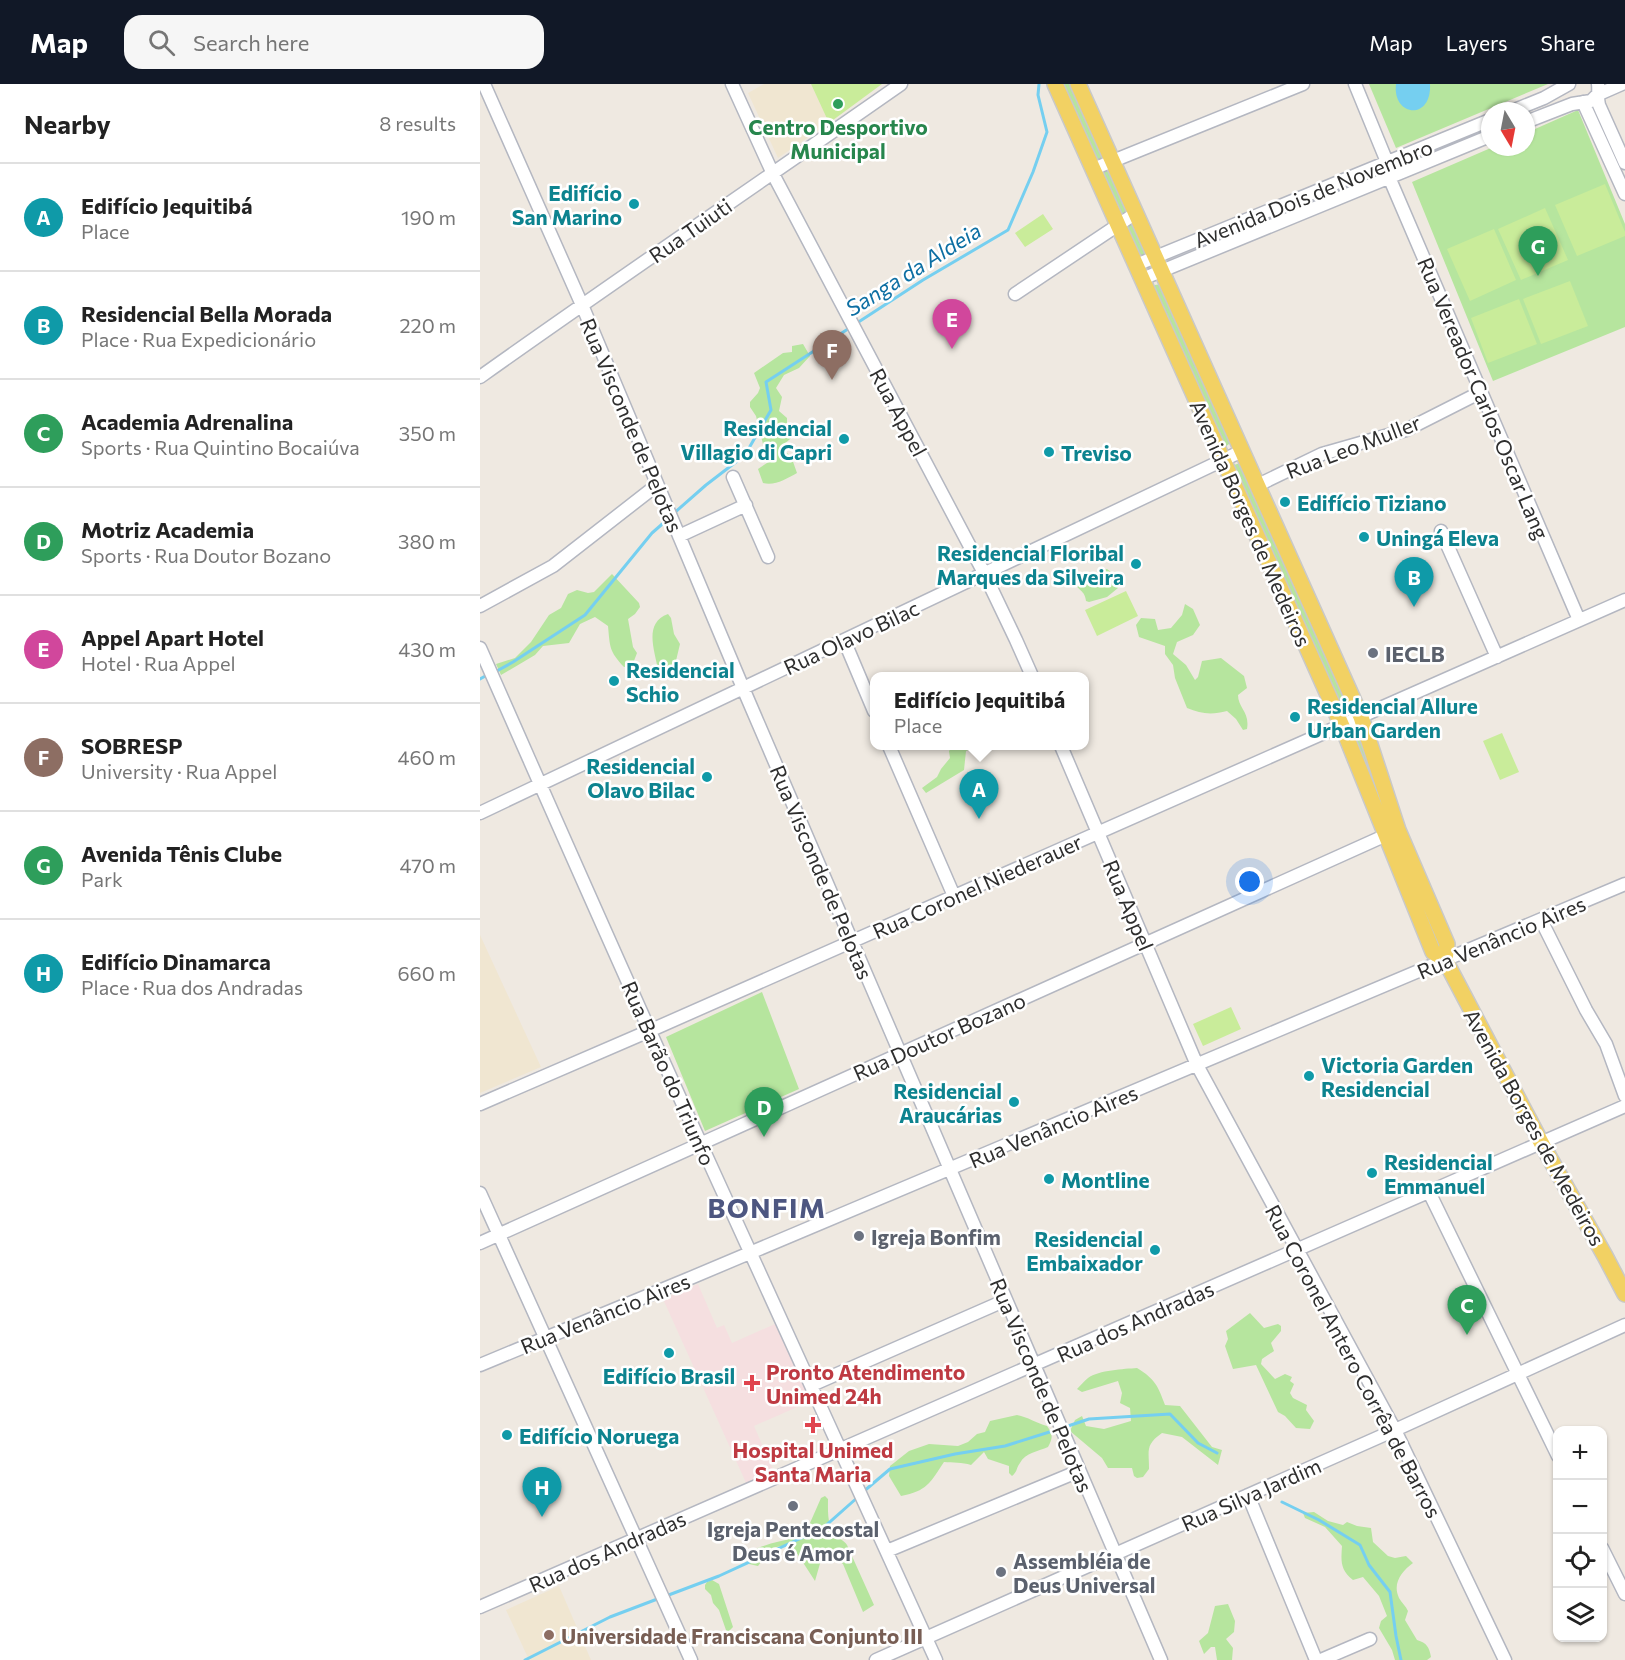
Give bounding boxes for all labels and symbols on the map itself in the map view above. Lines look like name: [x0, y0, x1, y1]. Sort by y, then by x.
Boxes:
marker: Centro Desportivo Municipal: [831, 97, 845, 111]
north arrow: [1481, 102, 1535, 156]
place label: Centro Desportivo Municipal: [748, 114, 928, 163]
street label: Avenida Dois de Novembro: [1190, 134, 1436, 252]
place label: Edifício San Marino: [512, 180, 622, 229]
street label: Rua Tuiuti: [644, 192, 736, 268]
marker: Edifício San Marino: [627, 197, 641, 211]
water label: Sanga da Aldeia: [840, 216, 986, 322]
pin: G: [1518, 226, 1558, 276]
street label: Rua Vereador Carlos Oscar Lang: [1413, 253, 1555, 543]
pin: E: [932, 300, 972, 349]
street label: Rua Visconde de Pelotas: [576, 314, 688, 536]
pin: F: [812, 330, 852, 380]
street label: Rua Appel: [865, 364, 933, 460]
street label: Avenida Borges de Medeiros: [1185, 396, 1317, 650]
street label: Rua Leo Muller: [1282, 409, 1424, 483]
place label: Residencial Villagio di Capri: [680, 415, 832, 464]
marker: Residencial Villagio di Capri: [837, 432, 851, 446]
place label: Treviso: [1061, 440, 1132, 465]
marker: Treviso: [1042, 445, 1056, 459]
place label: Edifício Tiziano: [1297, 490, 1447, 515]
marker: Edifício Tiziano: [1278, 495, 1292, 509]
place label: Uningá Eleva: [1376, 525, 1499, 550]
marker: Uningá Eleva: [1357, 530, 1371, 544]
place label: Residencial Floribal Marques da Silveira: [936, 540, 1124, 589]
marker: Residencial Floribal Marques da Silveira: [1129, 557, 1143, 571]
pin: B: [1394, 558, 1434, 607]
street label: Rua Olavo Bilac: [779, 595, 923, 679]
place label: IECLB: [1385, 641, 1445, 666]
marker: IECLB: [1366, 646, 1380, 660]
place label: Residencial Schio: [626, 657, 735, 706]
marker: Residencial Schio: [607, 674, 621, 688]
place label: Residencial Allure Urban Garden: [1307, 693, 1478, 742]
marker: Residencial Allure Urban Garden: [1288, 710, 1302, 724]
place label: Residencial Olavo Bilac: [586, 753, 695, 802]
street label: Rua Visconde de Pelotas: [766, 761, 878, 983]
marker: Residencial Olavo Bilac: [700, 770, 714, 784]
pin: A: [960, 770, 998, 819]
street label: Rua Coronel Niederauer: [868, 829, 1086, 943]
street label: Rua Appel: [1099, 856, 1159, 954]
your location: [1235, 867, 1264, 896]
street label: Rua Venâncio Aires: [1413, 890, 1589, 984]
street label: Rua Barão do Triunfo: [617, 977, 721, 1169]
street label: Rua Doutor Bozano: [849, 987, 1029, 1085]
street label: Avenida Borges de Medeiros: [1459, 1004, 1611, 1250]
place label: Victoria Garden Residencial: [1321, 1052, 1473, 1101]
marker: Victoria Garden Residencial: [1302, 1069, 1316, 1083]
place label: Residencial Araucárias: [893, 1078, 1002, 1127]
street label: Rua Venâncio Aires: [965, 1079, 1141, 1173]
pin: D: [744, 1088, 784, 1137]
marker: Residencial Araucárias: [1007, 1095, 1021, 1109]
place label: Residencial Emmanuel: [1384, 1149, 1493, 1198]
marker: Residencial Emmanuel: [1365, 1166, 1379, 1180]
place label: Montline: [1061, 1167, 1149, 1192]
marker: Montline: [1042, 1172, 1056, 1186]
district label: BONFIM: [707, 1191, 827, 1224]
street label: Rua Coronel Antero Corrêa de Barros: [1261, 1200, 1447, 1522]
place label: Igreja Bonfim: [871, 1224, 1001, 1249]
place label: Residencial Embaixador: [1026, 1226, 1143, 1275]
marker: Igreja Bonfim: [852, 1229, 866, 1243]
marker: Residencial Embaixador: [1148, 1243, 1162, 1257]
street label: Rua Venâncio Aires: [517, 1268, 693, 1358]
street label: Rua Visconde de Pelotas: [986, 1274, 1098, 1496]
street label: Rua dos Andradas: [1053, 1275, 1217, 1367]
pin: C: [1448, 1286, 1486, 1335]
marker: Edifício Brasil: [662, 1346, 676, 1360]
place label: Pronto Atendimento Unimed 24h: [766, 1359, 965, 1408]
place label: Edifício Brasil: [603, 1363, 735, 1388]
marker: Pronto Atendimento Unimed 24h: [743, 1374, 761, 1392]
marker: Hospital Unimed Santa Maria: [804, 1416, 822, 1434]
place label: Edifício Noruega: [519, 1423, 679, 1448]
marker: Edifício Noruega: [500, 1428, 514, 1442]
place label: Hospital Unimed Santa Maria: [733, 1437, 893, 1486]
street label: Rua Silva Jardim: [1177, 1452, 1325, 1536]
pin: H: [522, 1468, 562, 1517]
marker: Igreja Pentecostal Deus é Amor: [786, 1499, 800, 1513]
street label: Rua dos Andradas: [525, 1505, 689, 1597]
place label: Igreja Pentecostal Deus é Amor: [707, 1516, 879, 1565]
place label: Assembléia de Deus Universal: [1013, 1548, 1156, 1597]
marker: Assembléia de Deus Universal: [994, 1565, 1008, 1579]
place label: Universidade Franciscana Conjunto III: [561, 1623, 923, 1648]
marker: Universidade Franciscana Conjunto III: [542, 1628, 556, 1642]

